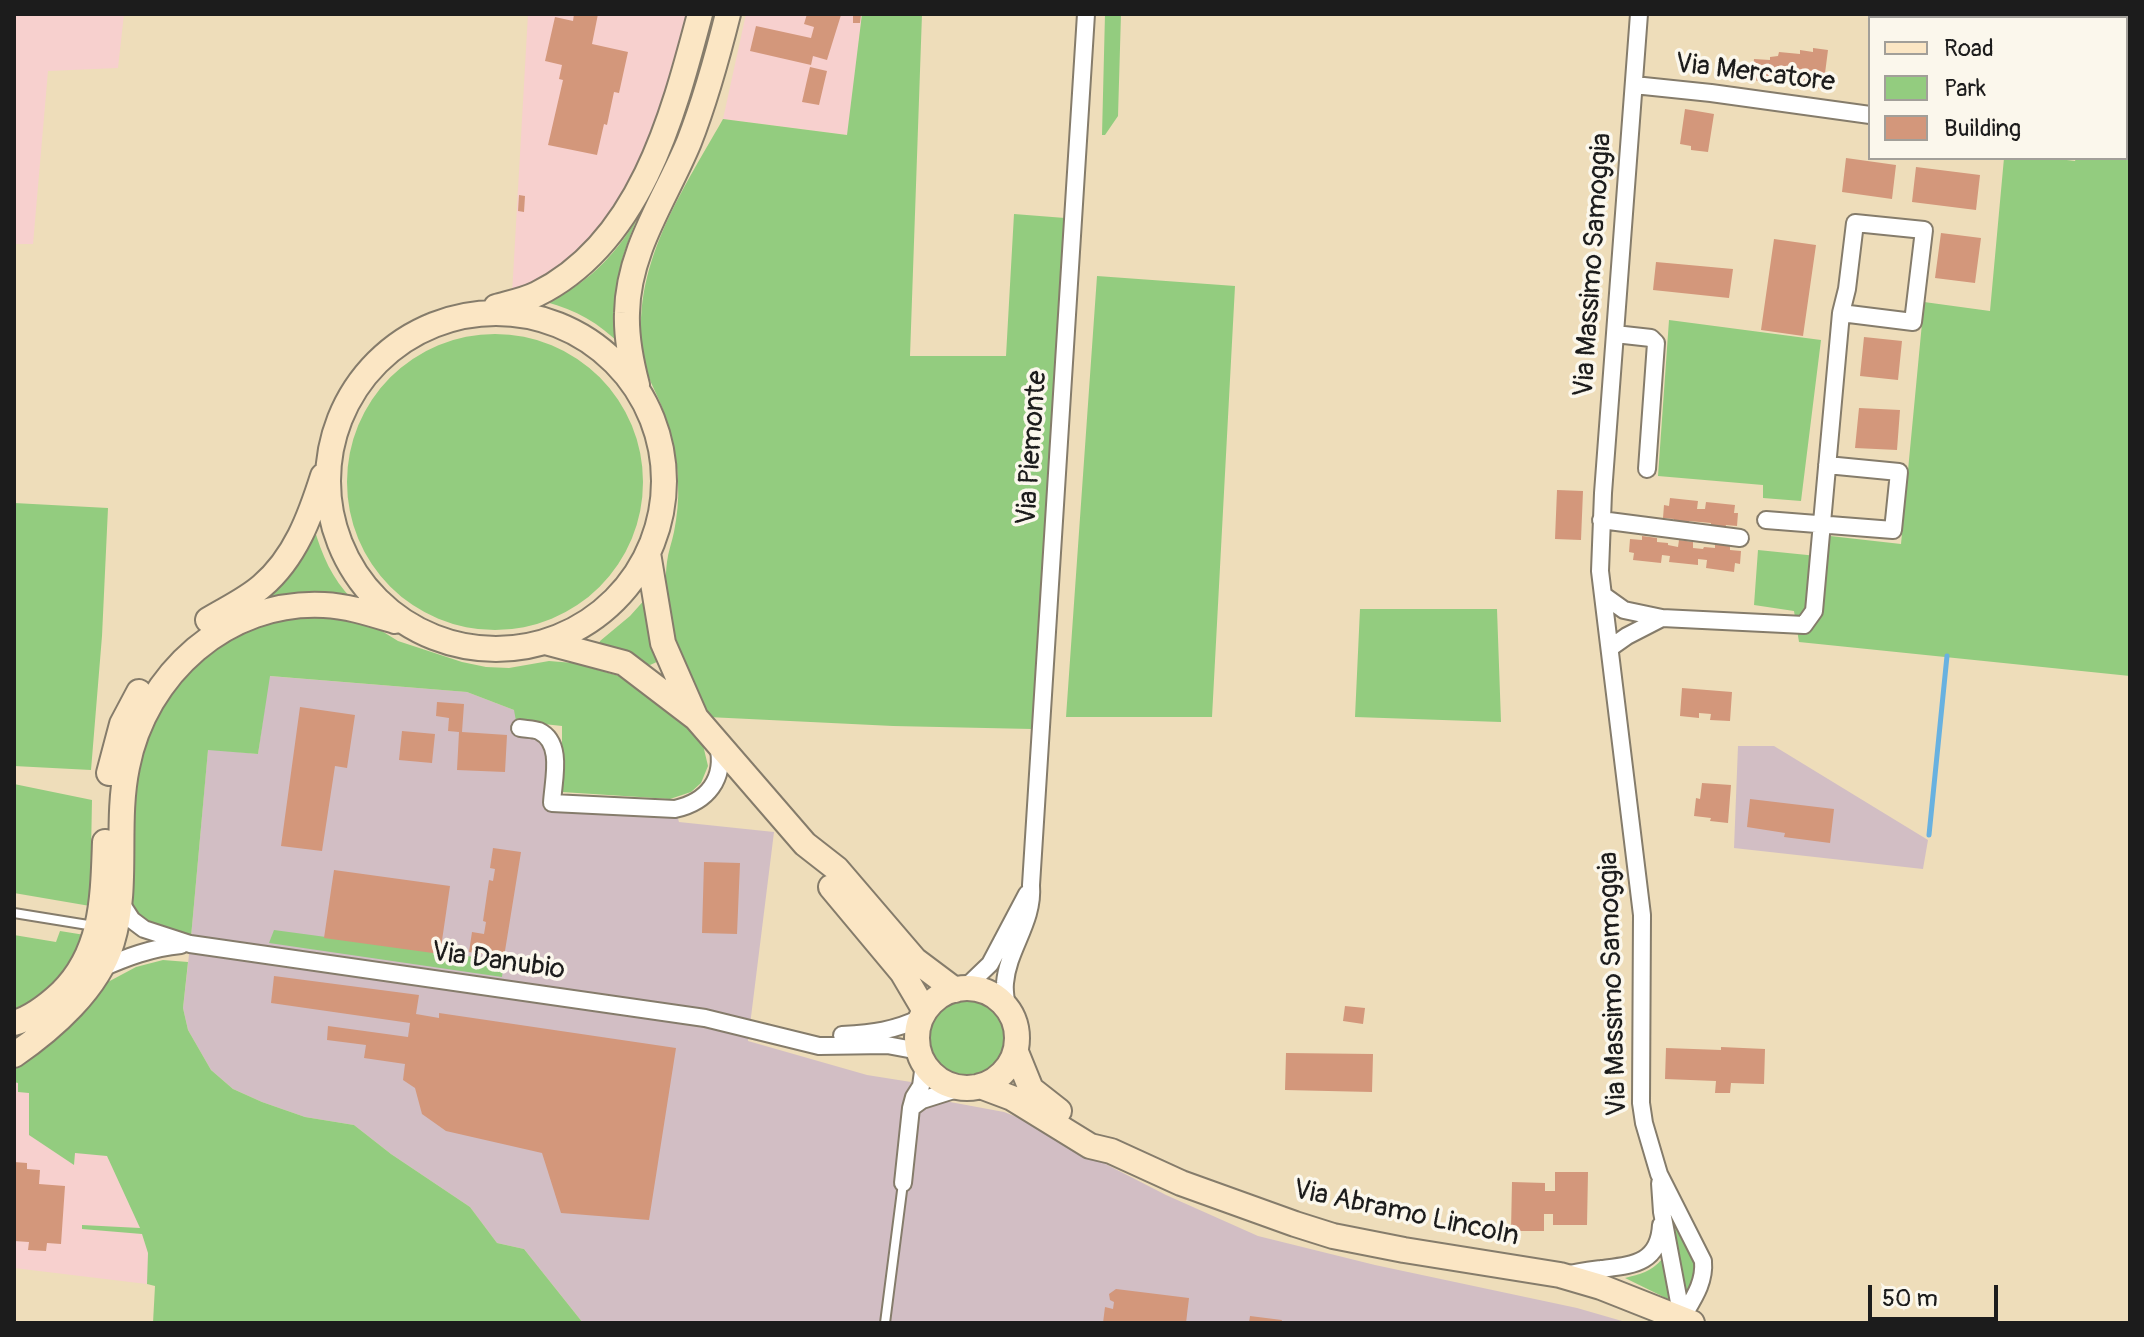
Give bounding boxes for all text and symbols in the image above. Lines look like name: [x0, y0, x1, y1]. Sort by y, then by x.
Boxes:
legend: [1868, 16, 2128, 160]
text: Road: [1944, 34, 1994, 63]
street label: Via Mercatore: [1673, 48, 1837, 100]
text: Park: [1944, 74, 1986, 103]
text: Building: [1944, 114, 2021, 143]
street label: Via Massimo Samoggia: [1568, 132, 1620, 398]
street label: Via Piemonte: [1011, 369, 1055, 527]
street label: Via Massimo Samoggia: [1593, 851, 1635, 1117]
street label: Via Danubio: [429, 936, 567, 988]
street label: Via Abramo Lincoln: [1290, 1174, 1522, 1254]
scale bar: [1872, 1269, 2002, 1319]
text: 50 m: [1882, 1284, 1938, 1313]

